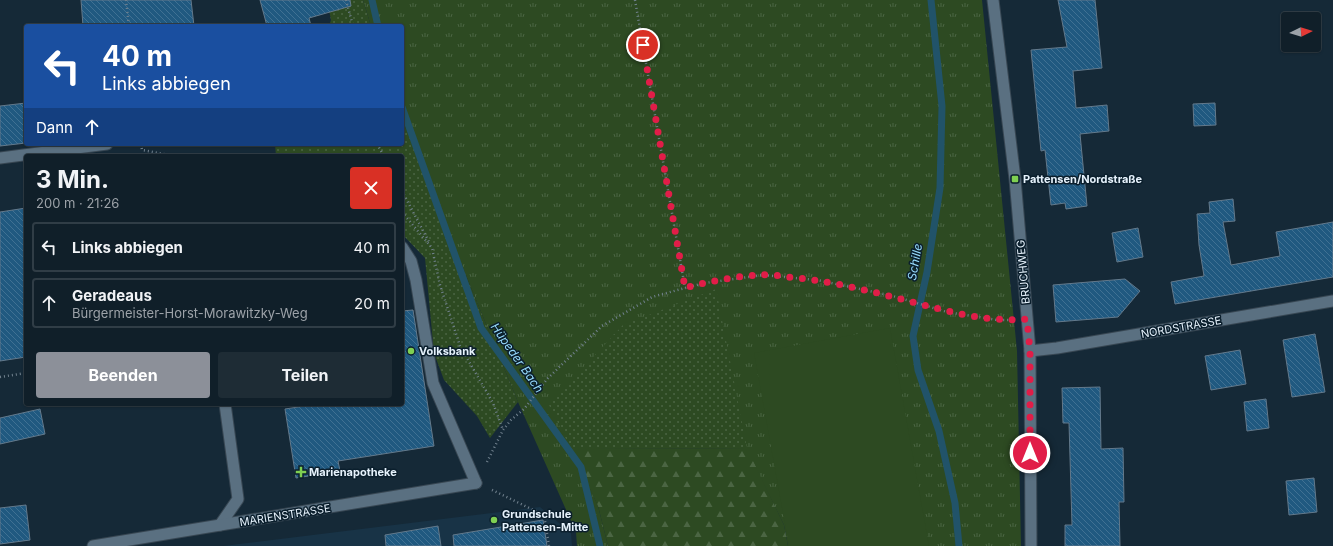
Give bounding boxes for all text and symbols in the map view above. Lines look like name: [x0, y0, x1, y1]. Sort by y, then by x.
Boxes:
north arrow: [1281, 12, 1321, 52]
map controls: [1281, 12, 1321, 52]
pin: [626, 28, 660, 62]
icon: arrive: [632, 34, 654, 56]
text: 40 m: [102, 39, 172, 73]
icon: left: [36, 40, 88, 92]
text: Links abbiegen: [102, 73, 231, 94]
icon: ahead: [81, 116, 103, 138]
text: Dann: [36, 118, 73, 137]
text: 3 Min.: [36, 165, 109, 194]
button: close: [350, 167, 392, 209]
place label: Pattensen/Nordstraße: [1023, 172, 1143, 186]
marker: Pattensen/Nordstraße: [1010, 174, 1020, 184]
text: 200 m · 21:26: [36, 195, 119, 211]
icon: left: [38, 236, 60, 258]
text: Links abbiegen: [72, 238, 183, 257]
text: 40 m: [353, 238, 390, 257]
street label: BRUCHWEG: [1013, 239, 1033, 305]
water label: Schille: [904, 242, 925, 282]
text: Geradeaus: [72, 286, 152, 305]
icon: ahead: [38, 292, 60, 314]
text: 20 m: [354, 294, 390, 313]
text: Bürgermeister-Horst-Morawitzky-Weg: [72, 305, 308, 321]
street label: NORDSTRASSE: [1140, 313, 1222, 341]
water label: Hüpeder Bach: [488, 320, 547, 395]
place label: Volksbank: [419, 344, 476, 358]
marker: Volksbank: [406, 346, 416, 356]
button: Beenden: [36, 352, 210, 398]
button: Teilen: [218, 352, 392, 398]
position arrow: [1009, 432, 1051, 474]
place label: Marienapotheke: [309, 465, 397, 479]
marker: Marienapotheke: [296, 467, 306, 477]
street label: MARIENSTRASSE: [238, 501, 332, 529]
place label: Grundschule Pattensen-Mitte: [502, 507, 589, 534]
marker: Grundschule Pattensen-Mitte: [489, 515, 499, 525]

